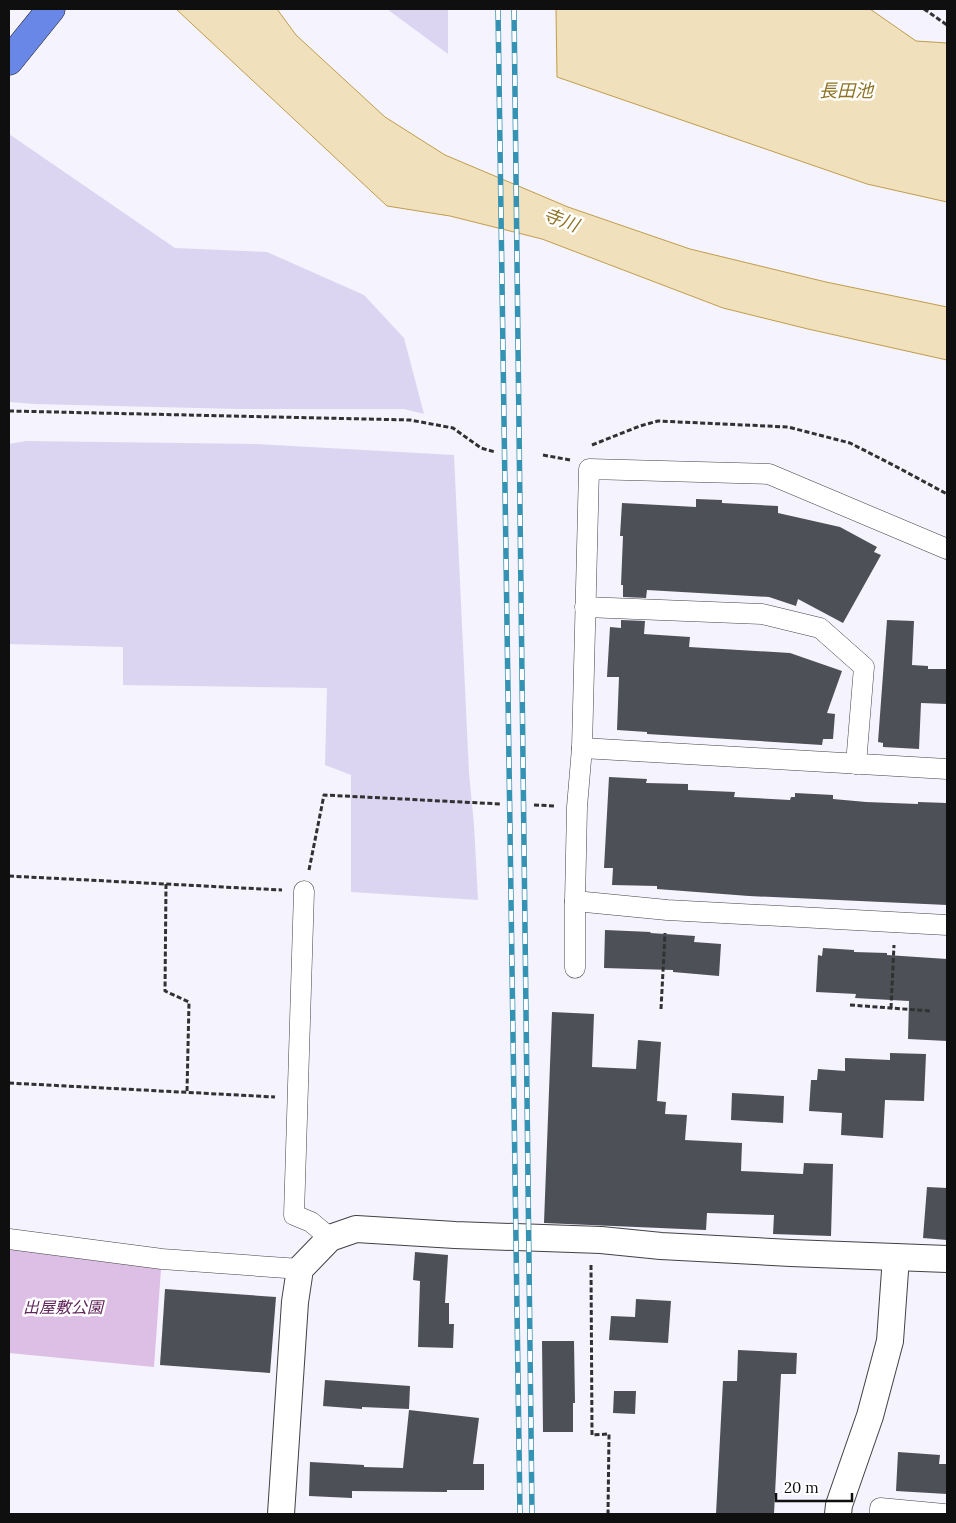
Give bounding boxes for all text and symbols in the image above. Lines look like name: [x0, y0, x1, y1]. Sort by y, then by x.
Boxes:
water label: 長田池: [819, 79, 875, 102]
water label: 寺川: [540, 202, 584, 237]
park label: 出屋敷公園: [23, 1297, 105, 1317]
scale bar: [776, 1470, 852, 1502]
text: 20 m: [784, 1478, 819, 1497]

